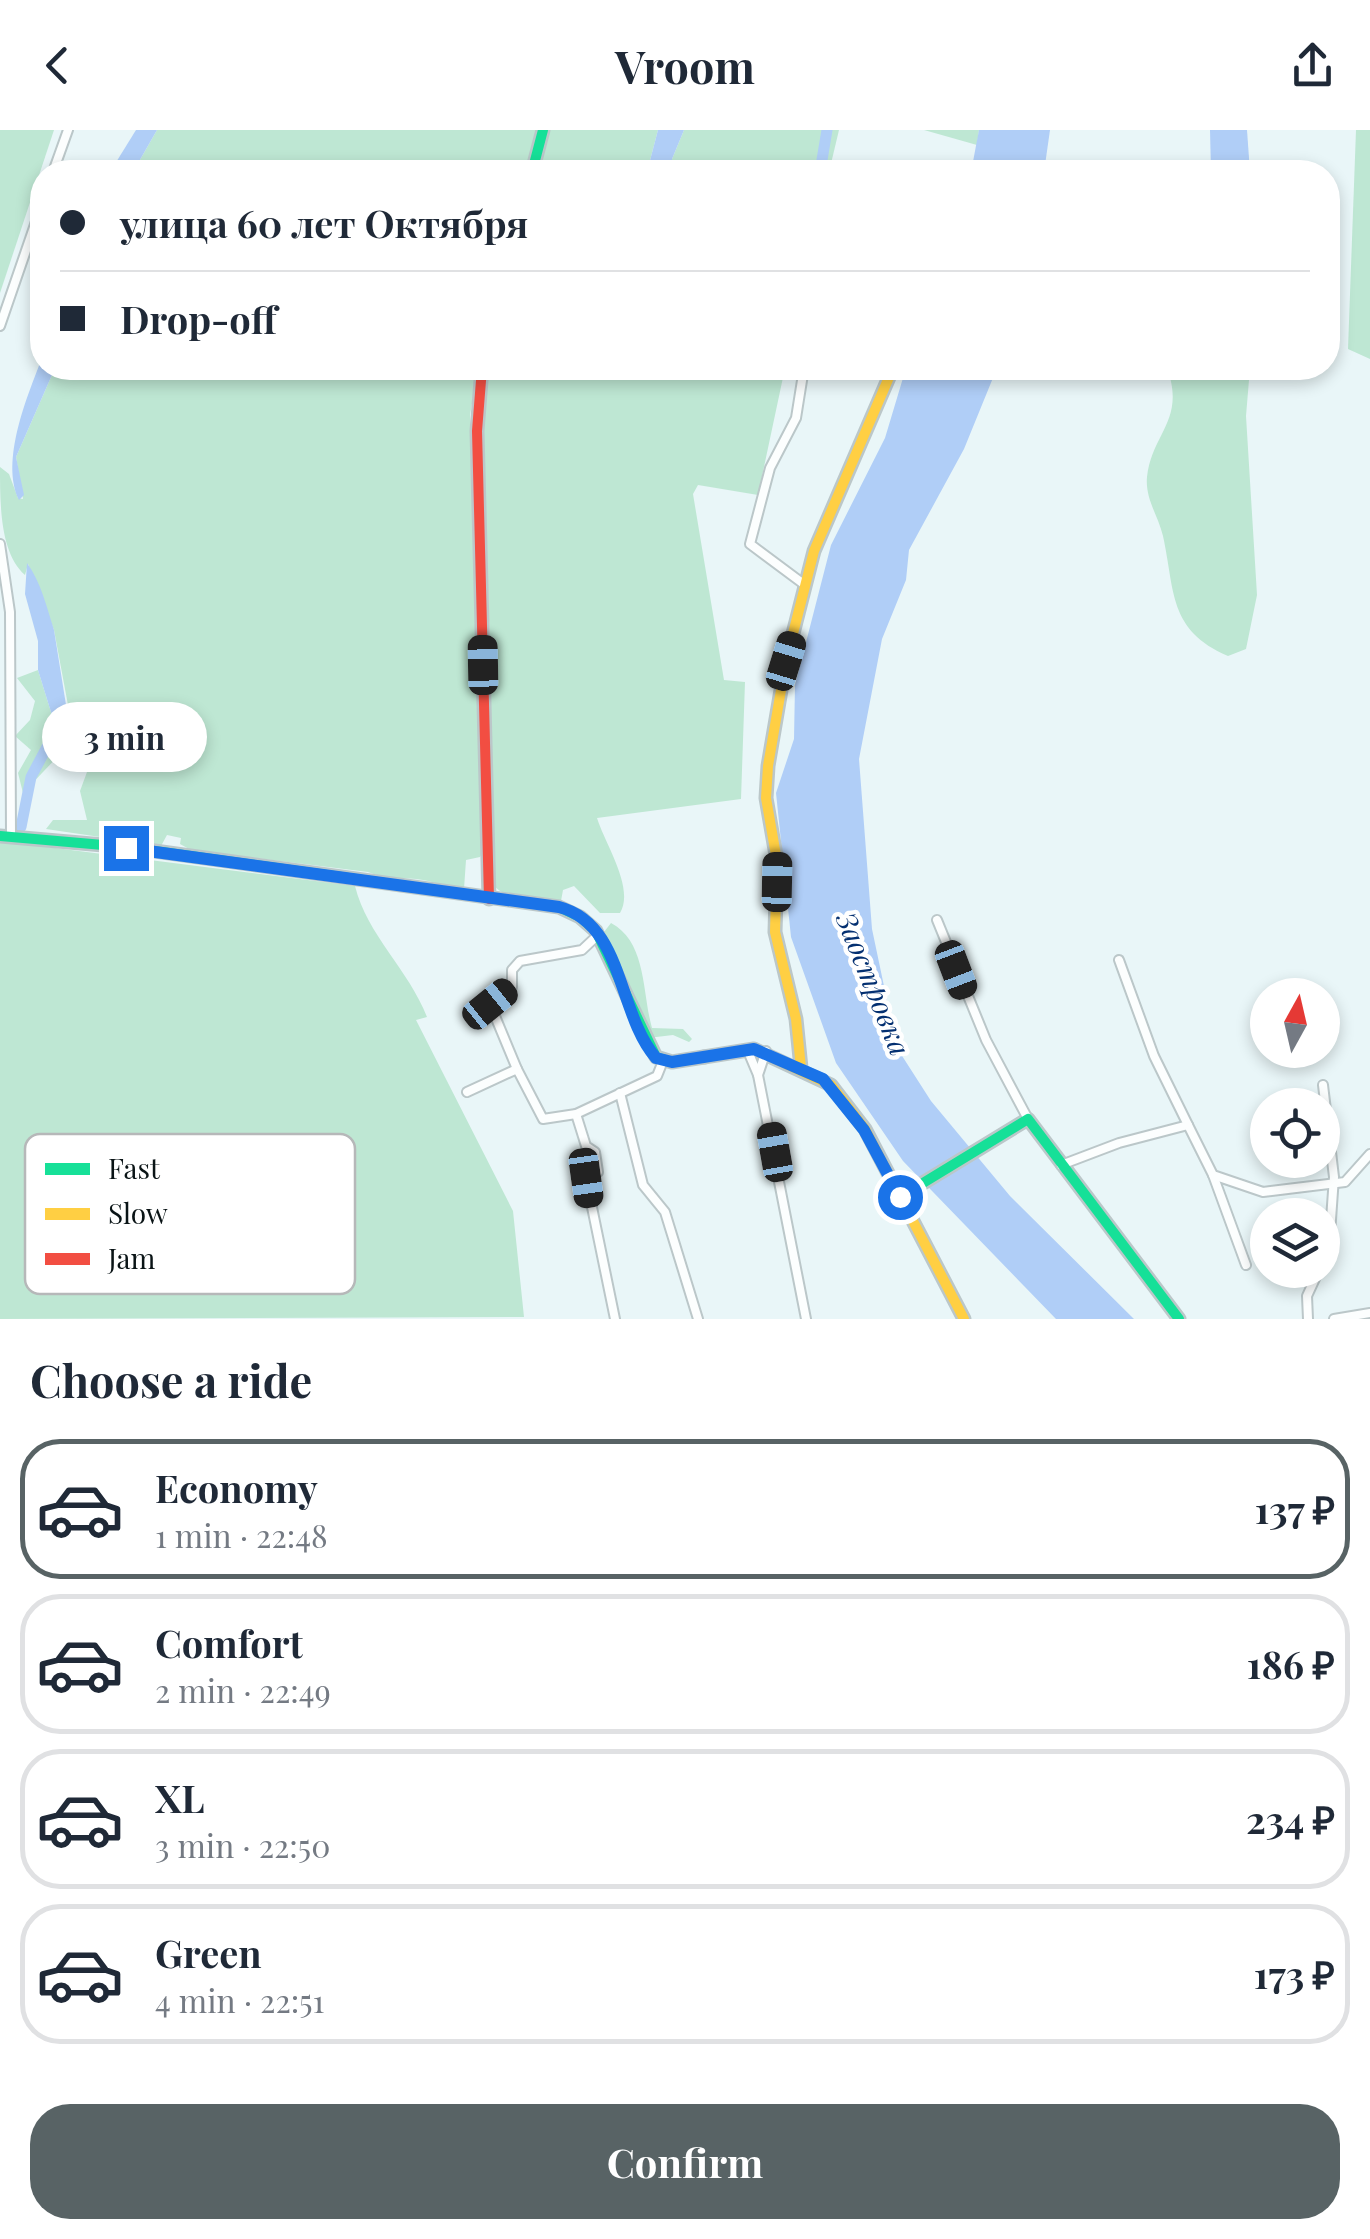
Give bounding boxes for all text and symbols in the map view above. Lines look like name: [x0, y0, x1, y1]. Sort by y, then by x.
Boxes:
text: Vroom: [615, 35, 755, 95]
icon: back: [30, 38, 85, 93]
icon: share: [1285, 38, 1340, 93]
text: улица 60 лет Октября: [120, 197, 528, 248]
text: Drop-off: [120, 293, 277, 344]
car: [763, 628, 809, 694]
car: [467, 635, 499, 695]
callout: 3 min: [44, 703, 208, 773]
text: 3 min: [84, 715, 165, 758]
route end: [104, 826, 149, 871]
car: [761, 852, 793, 912]
water label: Заостровка: [828, 905, 920, 1061]
car: [931, 937, 981, 1003]
car: [457, 973, 523, 1035]
north arrow: [1250, 978, 1340, 1068]
map controls: [1250, 978, 1340, 1288]
button: locate: [1250, 1088, 1340, 1178]
car: [755, 1120, 795, 1184]
legend: [25, 1134, 355, 1294]
car: [567, 1146, 605, 1210]
text: Fast: [108, 1149, 161, 1186]
route start: [878, 1175, 923, 1220]
text: Slow: [108, 1194, 168, 1231]
button: layers: [1250, 1198, 1340, 1288]
text: Jam: [107, 1239, 155, 1276]
text: Choose a ride: [30, 1349, 312, 1409]
text: Economy: [155, 1462, 318, 1513]
icon: car: [35, 1464, 125, 1554]
text: 137 ₽: [1255, 1483, 1335, 1534]
text: 1 min · 22:48: [155, 1513, 328, 1556]
text: Comfort: [155, 1617, 303, 1668]
icon: car: [35, 1619, 125, 1709]
text: 186 ₽: [1247, 1638, 1335, 1689]
text: 2 min · 22:49: [155, 1668, 331, 1711]
text: XL: [155, 1772, 204, 1823]
icon: car: [35, 1774, 125, 1864]
text: 234 ₽: [1246, 1793, 1335, 1844]
text: 3 min · 22:50: [155, 1823, 330, 1866]
text: Green: [155, 1927, 262, 1978]
icon: car: [35, 1929, 125, 2019]
text: 173 ₽: [1254, 1948, 1335, 1999]
text: 4 min · 22:51: [155, 1978, 324, 2021]
button: Confirm: [30, 2104, 1340, 2219]

